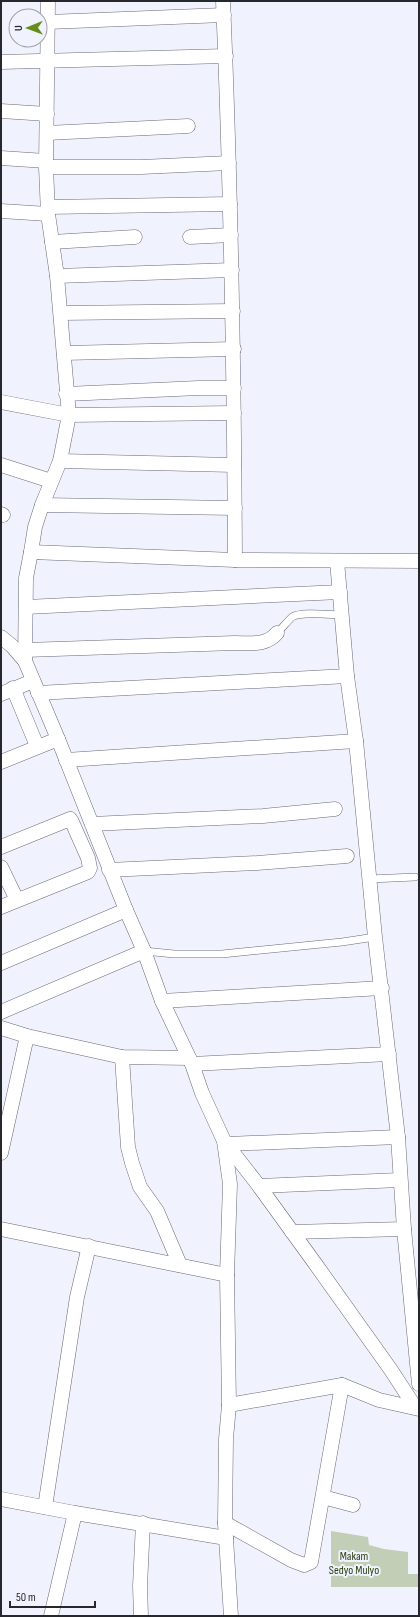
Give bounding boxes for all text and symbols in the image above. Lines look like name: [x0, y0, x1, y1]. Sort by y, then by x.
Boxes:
north arrow: [8, 8, 48, 48]
text: U: [12, 25, 25, 31]
park label: Makam Sedyo Mulyo: [329, 1549, 379, 1578]
scale bar: [10, 1583, 95, 1609]
text: 50 m: [16, 1590, 36, 1605]

